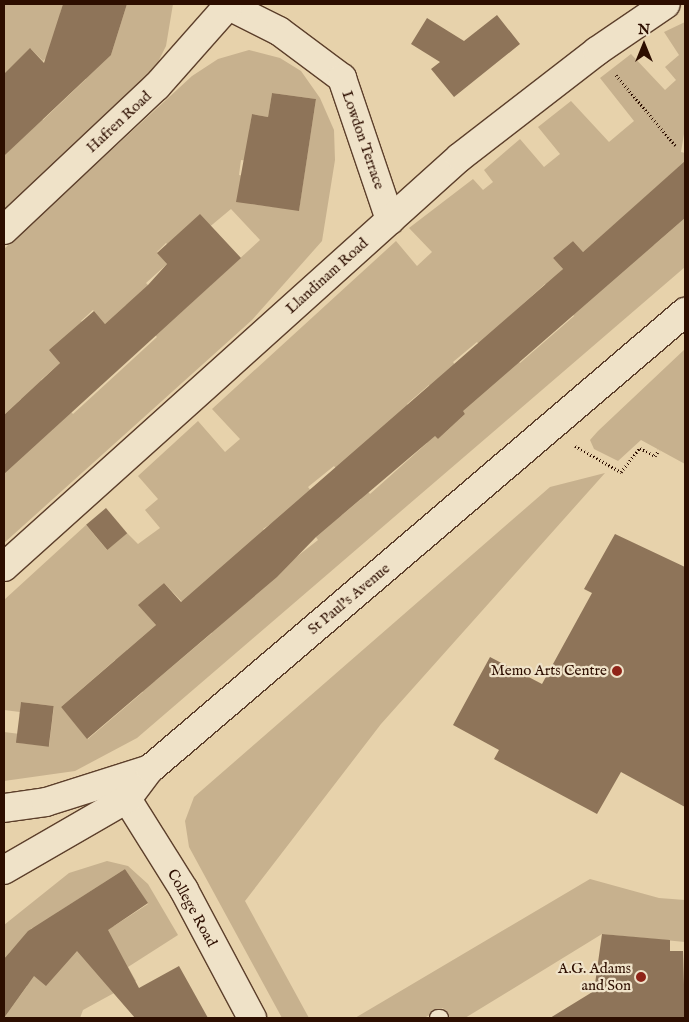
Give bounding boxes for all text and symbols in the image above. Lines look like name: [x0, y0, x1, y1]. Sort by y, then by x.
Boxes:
north arrow: [619, 20, 669, 70]
text: N: [638, 21, 650, 39]
street label: Hafren Road: [83, 87, 155, 157]
street label: Lowdon Terrace: [338, 88, 388, 192]
street label: Llandinam Road: [282, 234, 372, 318]
street label: St Paul's Avenue: [304, 559, 394, 639]
place label: Memo Arts Centre: [491, 662, 607, 680]
marker: Memo Arts Centre: [611, 665, 623, 677]
street label: College Road: [163, 866, 221, 950]
place label: A.G. Adams and Son: [558, 959, 631, 994]
marker: A.G. Adams and Son: [635, 971, 647, 983]

